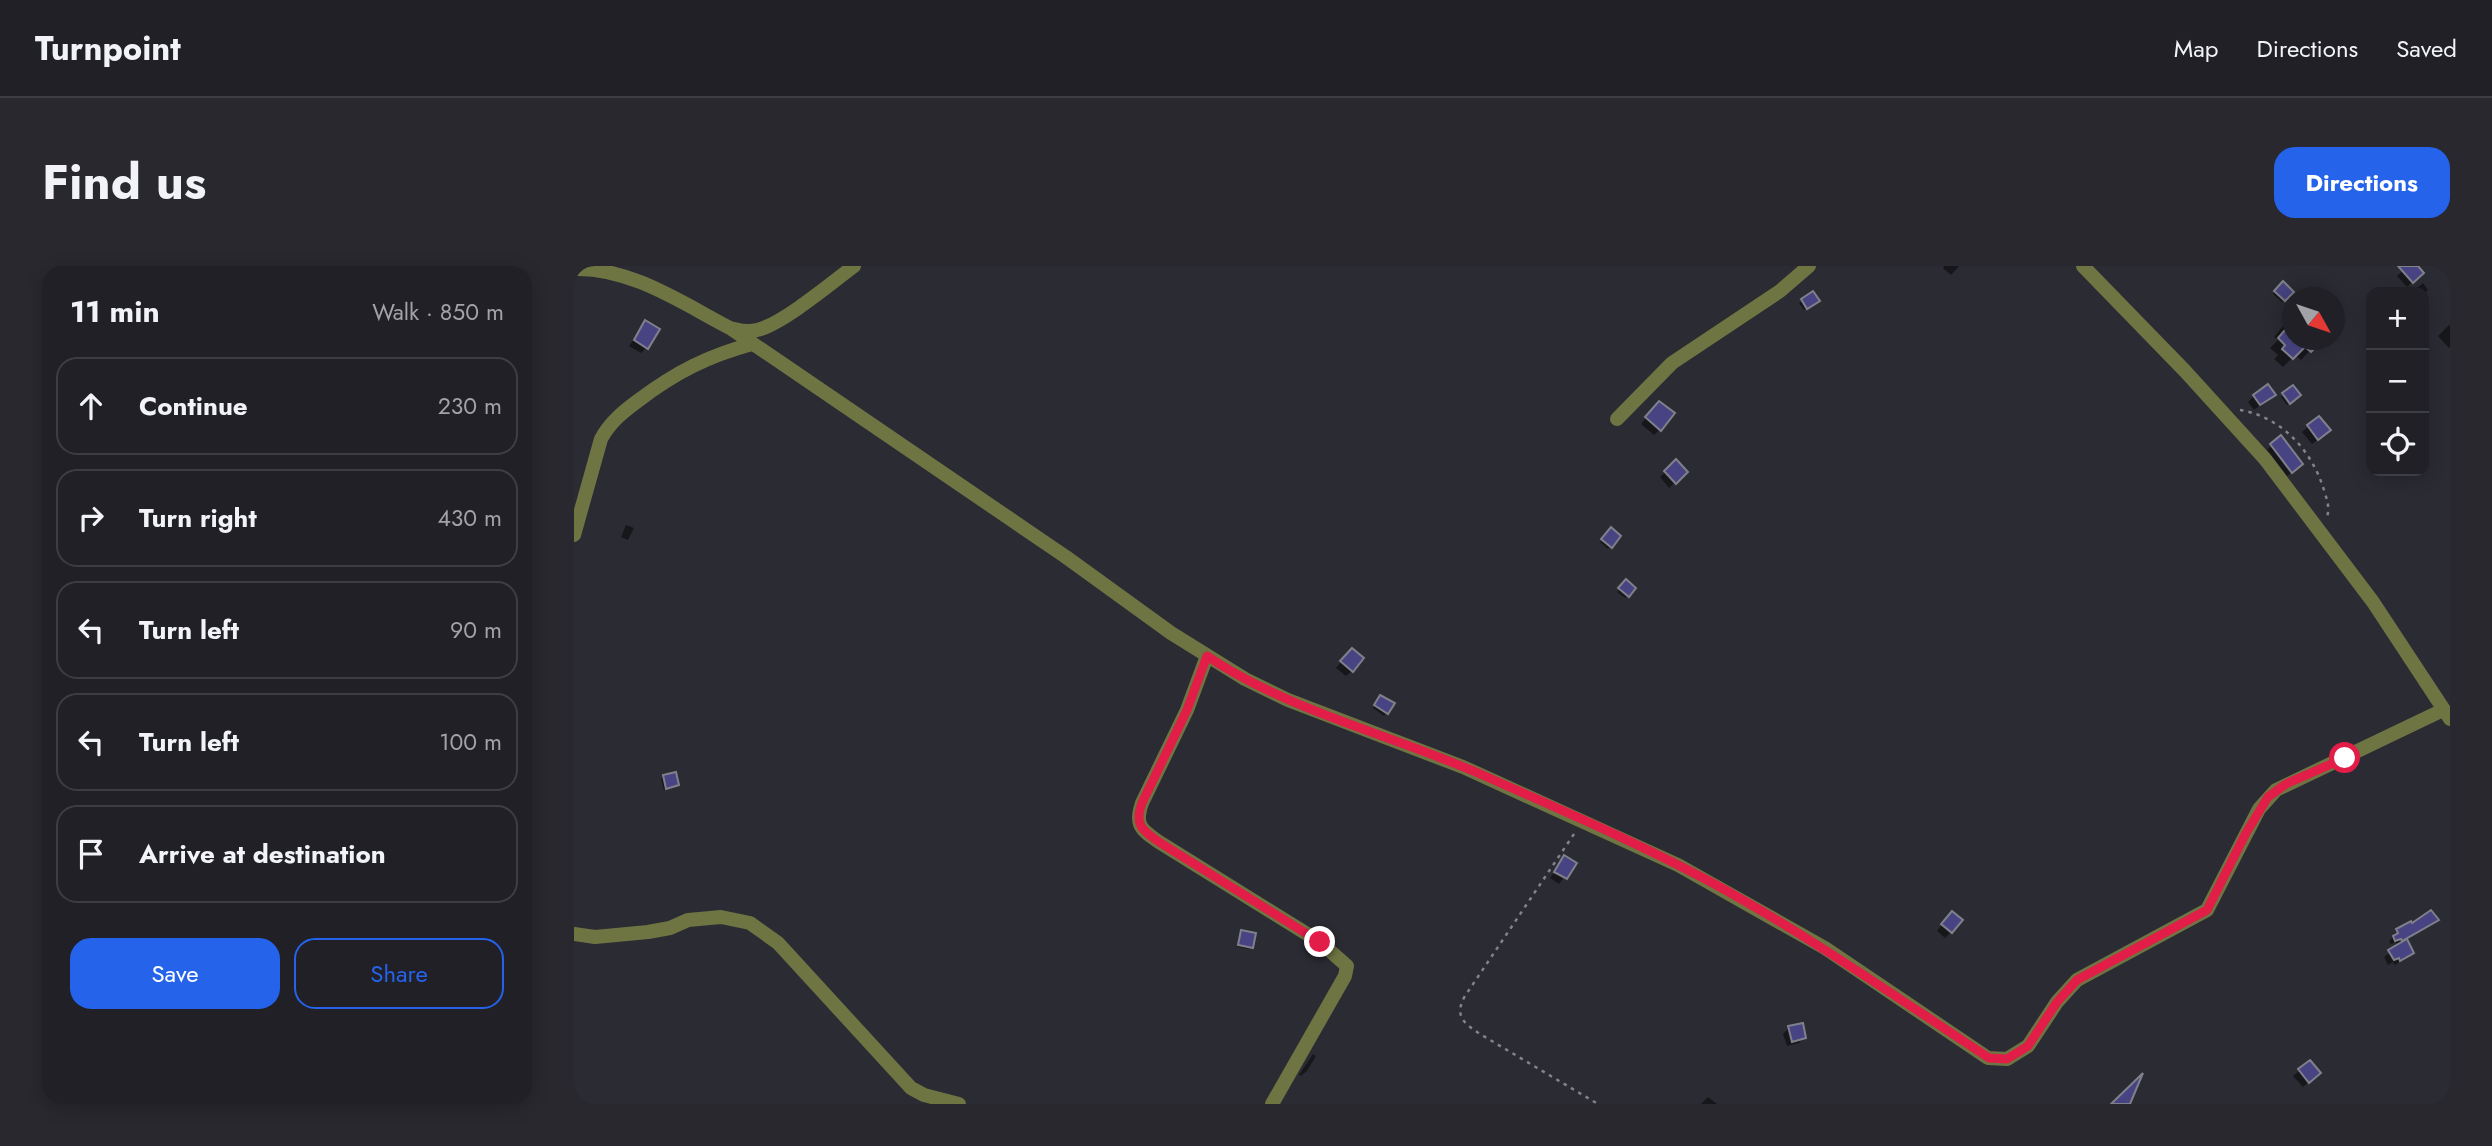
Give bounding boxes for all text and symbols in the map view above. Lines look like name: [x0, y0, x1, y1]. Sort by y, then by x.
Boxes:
text: Turnpoint: [35, 25, 181, 72]
text: Map: [2174, 31, 2219, 66]
text: Directions: [2257, 31, 2358, 66]
text: Saved: [2396, 31, 2457, 66]
text: Find us: [42, 147, 206, 217]
button: Directions: [2274, 147, 2450, 218]
north arrow: [2282, 287, 2345, 350]
map controls: [2366, 287, 2429, 476]
button: +: [2366, 287, 2429, 350]
text: 11 min: [70, 290, 160, 333]
text: Walk · 850 m: [372, 295, 504, 329]
button: −: [2366, 350, 2429, 413]
icon: ahead: [72, 387, 110, 425]
text: Continue: [139, 387, 248, 425]
text: 230 m: [438, 389, 502, 423]
button: locate: [2366, 413, 2429, 476]
icon: right: [72, 499, 110, 537]
text: Turn right: [139, 499, 257, 537]
text: 430 m: [437, 501, 502, 535]
icon: left: [72, 611, 110, 649]
text: Turn left: [139, 611, 239, 649]
text: 90 m: [450, 613, 502, 647]
icon: left: [72, 723, 110, 761]
text: Turn left: [139, 723, 239, 761]
text: 100 m: [439, 725, 502, 759]
route start: [2329, 742, 2360, 773]
icon: arrive: [72, 835, 110, 873]
text: Arrive at destination: [139, 835, 386, 873]
route end: [1304, 926, 1335, 957]
button: Save: [70, 938, 280, 1009]
button: Share: [294, 938, 504, 1009]

